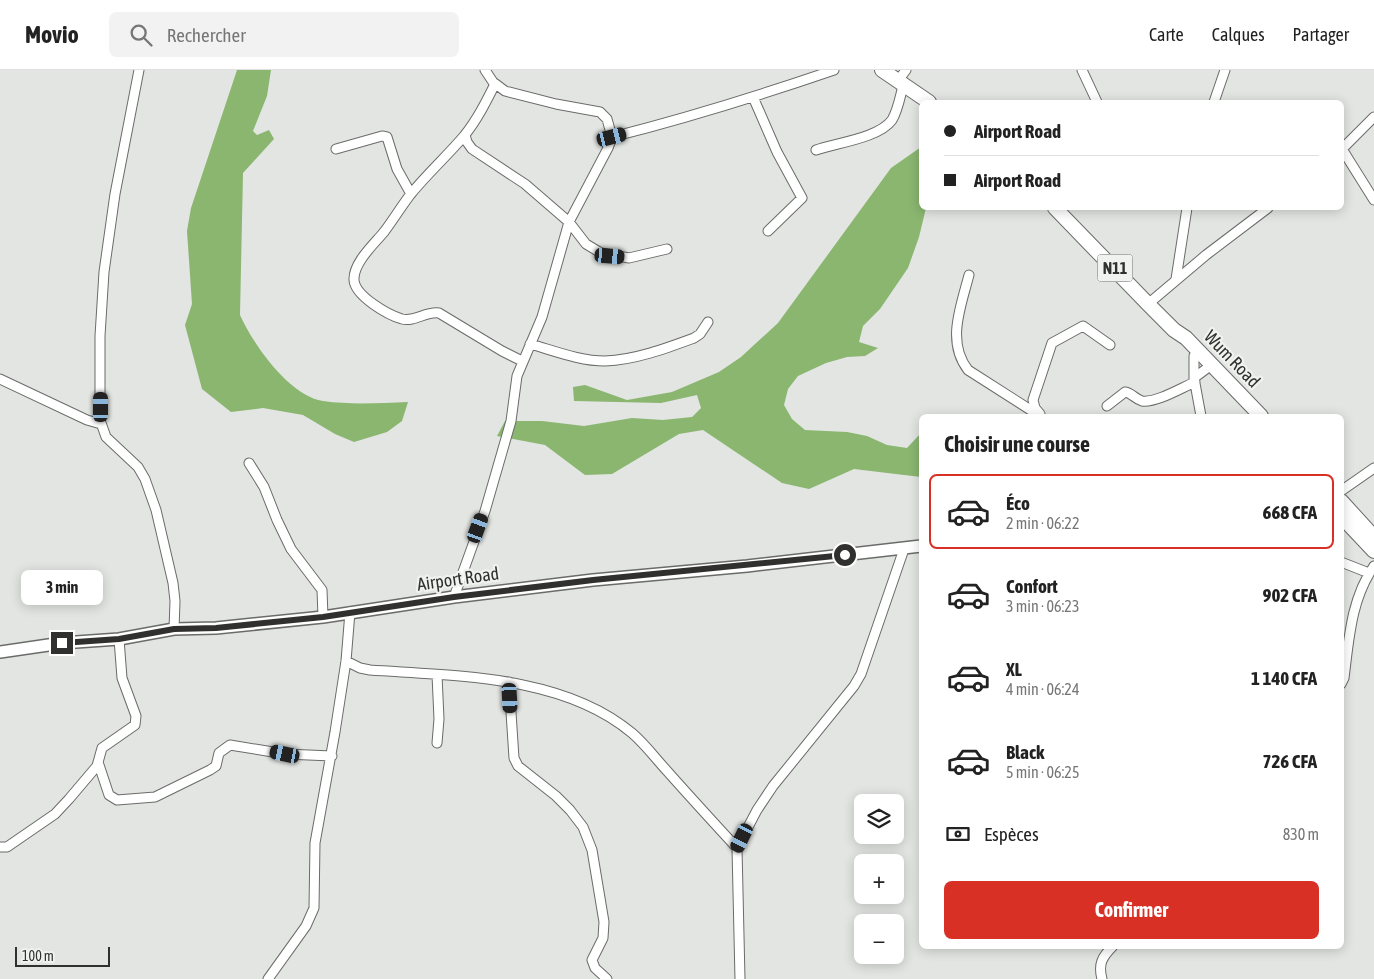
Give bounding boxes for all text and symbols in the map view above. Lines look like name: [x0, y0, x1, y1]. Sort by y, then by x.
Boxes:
search box: [109, 12, 459, 57]
text: Movio: [25, 21, 79, 48]
icon: search: [127, 21, 155, 49]
text: Rechercher: [167, 24, 246, 46]
text: Carte: [1149, 24, 1184, 45]
text: Calques: [1212, 24, 1265, 45]
text: Partager: [1293, 24, 1349, 45]
text: Airport Road: [974, 120, 1061, 142]
car: [595, 126, 628, 148]
text: Airport Road: [974, 169, 1061, 191]
car: [594, 247, 625, 265]
road number: N11: [1098, 254, 1132, 282]
street label: Wum Road: [1200, 326, 1265, 392]
car: [93, 392, 108, 422]
text: Choisir une course: [944, 431, 1090, 457]
icon: car: [946, 489, 991, 534]
text: Éco: [1006, 492, 1030, 514]
text: 668 CFA: [1262, 501, 1317, 523]
car: [465, 511, 490, 545]
text: 2 min · 06:22: [1006, 514, 1079, 532]
route start: [834, 544, 856, 566]
street label: Airport Road: [416, 562, 500, 595]
callout: 3 min: [21, 570, 103, 606]
icon: car: [946, 572, 991, 617]
text: Confort: [1006, 575, 1058, 597]
text: 3 min: [46, 578, 78, 596]
text: 902 CFA: [1262, 584, 1317, 606]
text: 3 min · 06:23: [1006, 597, 1079, 615]
route end: [51, 632, 73, 654]
icon: car: [946, 655, 991, 700]
text: XL: [1006, 658, 1022, 680]
text: 1 140 CFA: [1251, 667, 1317, 689]
text: 4 min · 06:24: [1006, 680, 1079, 698]
car: [501, 683, 518, 713]
icon: car: [946, 738, 991, 783]
text: Black: [1006, 741, 1044, 763]
car: [268, 744, 301, 764]
text: 726 CFA: [1262, 750, 1317, 772]
text: 5 min · 06:25: [1006, 763, 1079, 781]
map controls: [854, 794, 904, 964]
button: layers: [854, 794, 904, 844]
icon: cash: [944, 820, 972, 848]
car: [728, 821, 755, 855]
text: Espèces: [984, 823, 1039, 845]
text: 830 m: [1283, 825, 1319, 843]
button: +: [854, 854, 904, 904]
button: Confirmer: [944, 881, 1319, 939]
button: −: [854, 914, 904, 964]
scale bar: [15, 944, 110, 967]
text: 100 m: [22, 948, 54, 964]

